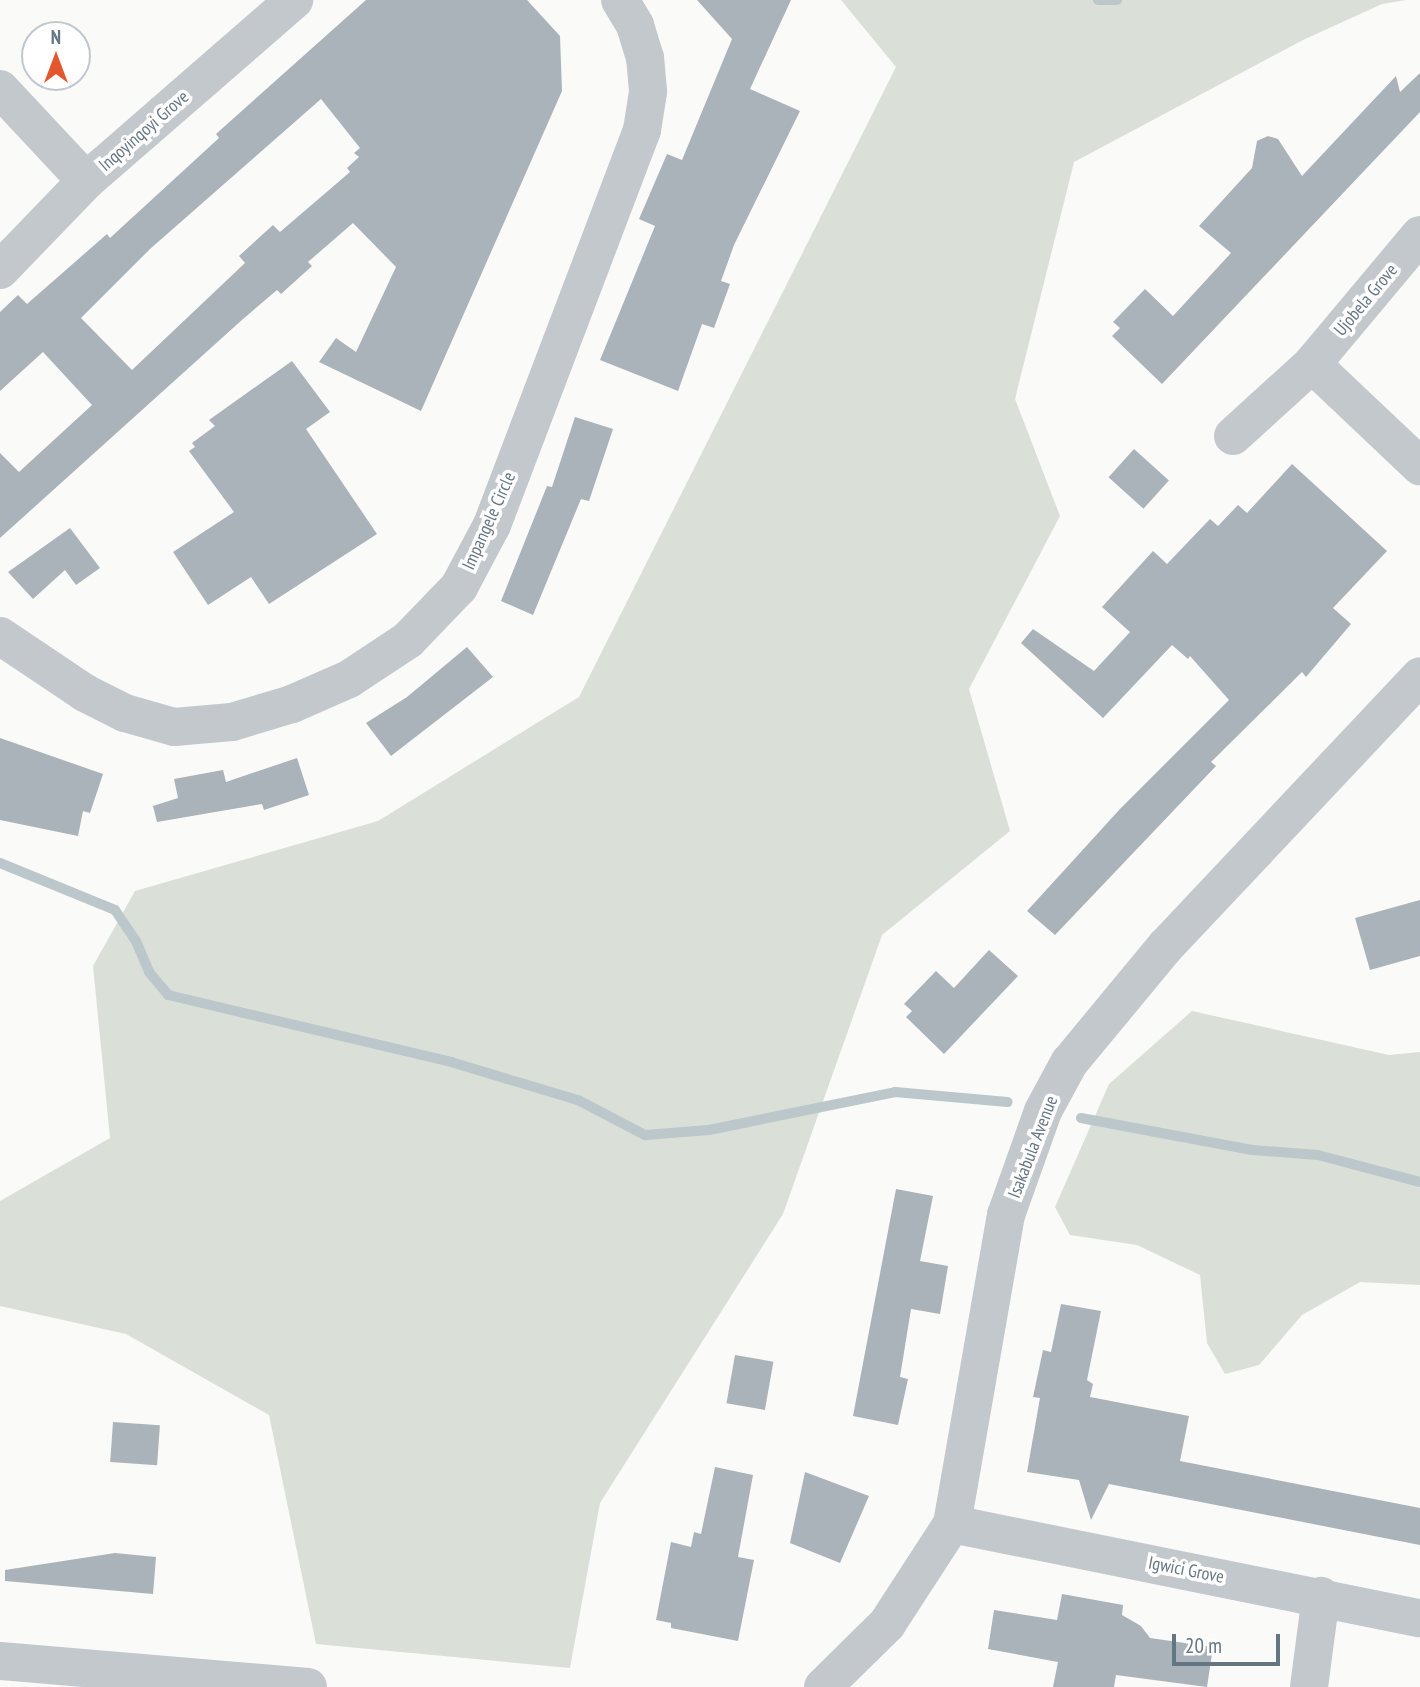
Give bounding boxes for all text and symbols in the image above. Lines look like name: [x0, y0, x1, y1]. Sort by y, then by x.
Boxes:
north arrow: [21, 21, 91, 91]
text: N: [51, 25, 61, 49]
street label: Inqoyinqoyi Grove: [95, 86, 193, 176]
street label: Ujobela Grove: [1330, 260, 1402, 340]
street label: Impangele Circle: [458, 469, 520, 573]
street label: Isakabula Avenue: [1004, 1093, 1062, 1201]
street label: Igwici Grove: [1146, 1552, 1226, 1588]
scale bar: [1175, 1620, 1284, 1664]
text: 20 m: [1185, 1632, 1222, 1659]

